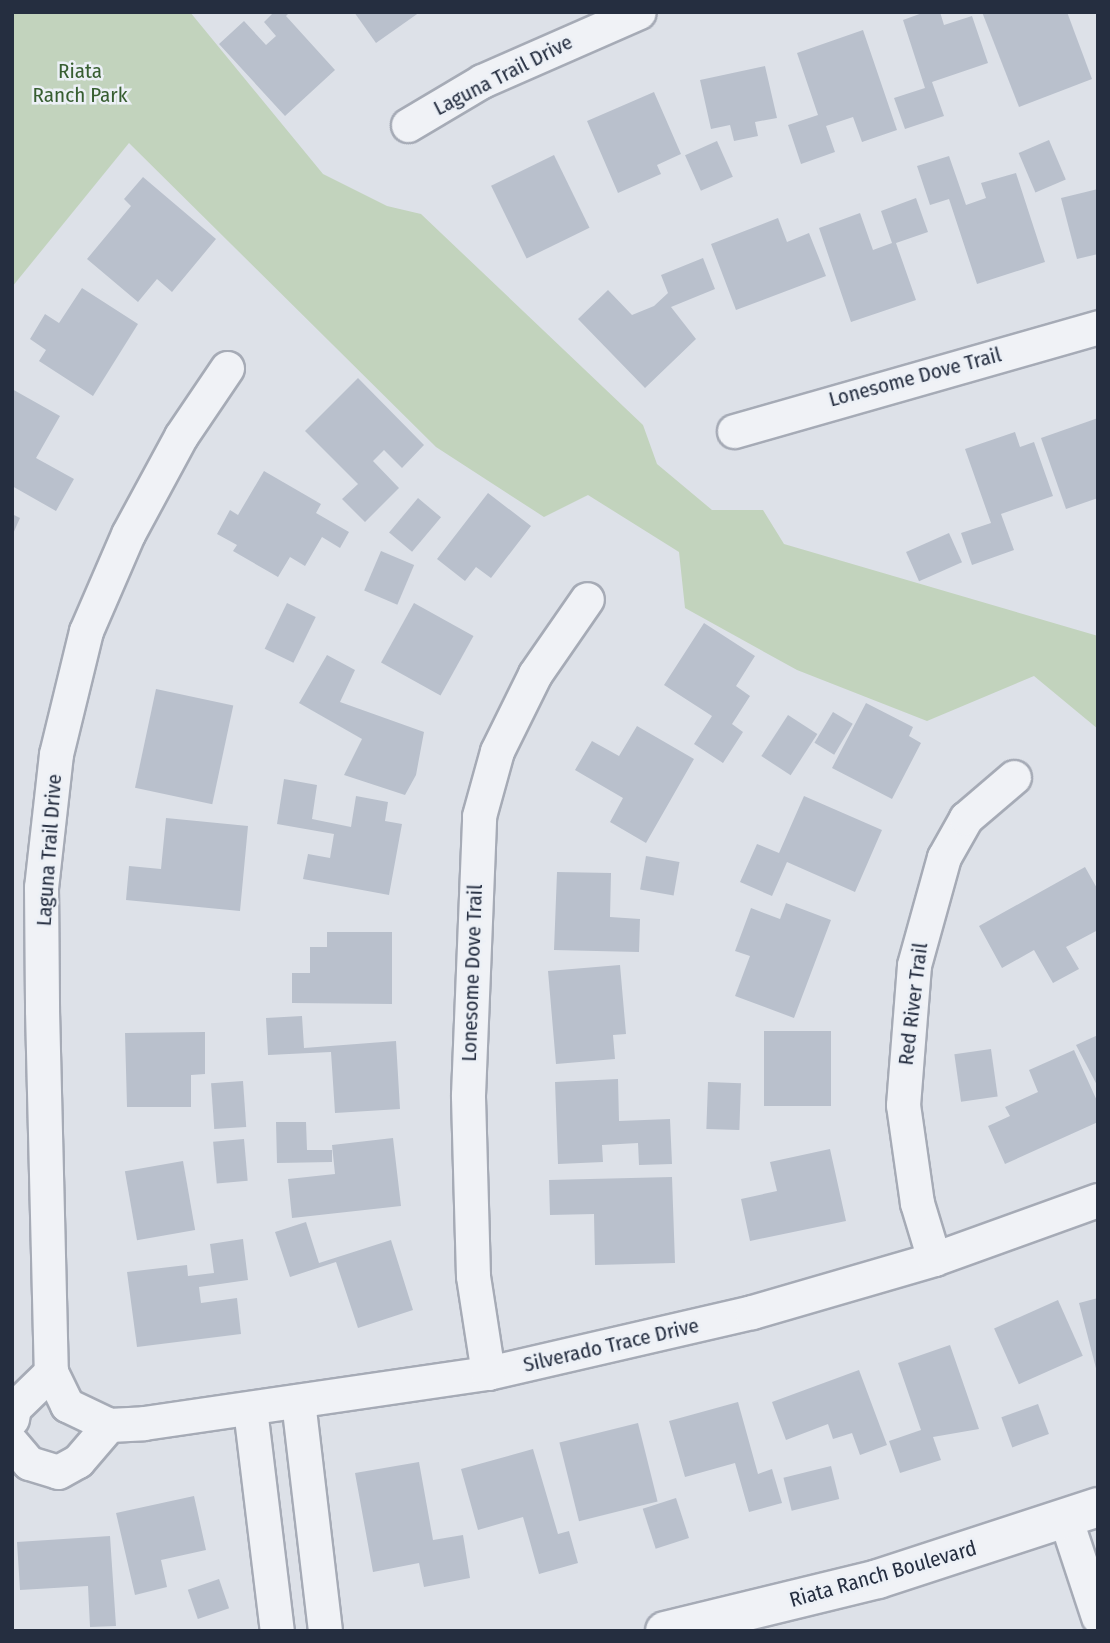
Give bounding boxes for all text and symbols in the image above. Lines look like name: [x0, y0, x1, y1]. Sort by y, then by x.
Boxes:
street label: Laguna Trail Drive: [429, 29, 577, 121]
park label: Riata Ranch Park: [33, 58, 127, 108]
street label: Lonesome Dove Trail: [826, 342, 1004, 412]
street label: Laguna Trail Drive: [31, 773, 67, 927]
street label: Lonesome Dove Trail: [456, 884, 488, 1062]
street label: Red River Trail: [893, 941, 933, 1067]
street label: Silverado Trace Drive: [521, 1313, 701, 1377]
street label: Riata Ranch Boulevard: [787, 1535, 979, 1613]

